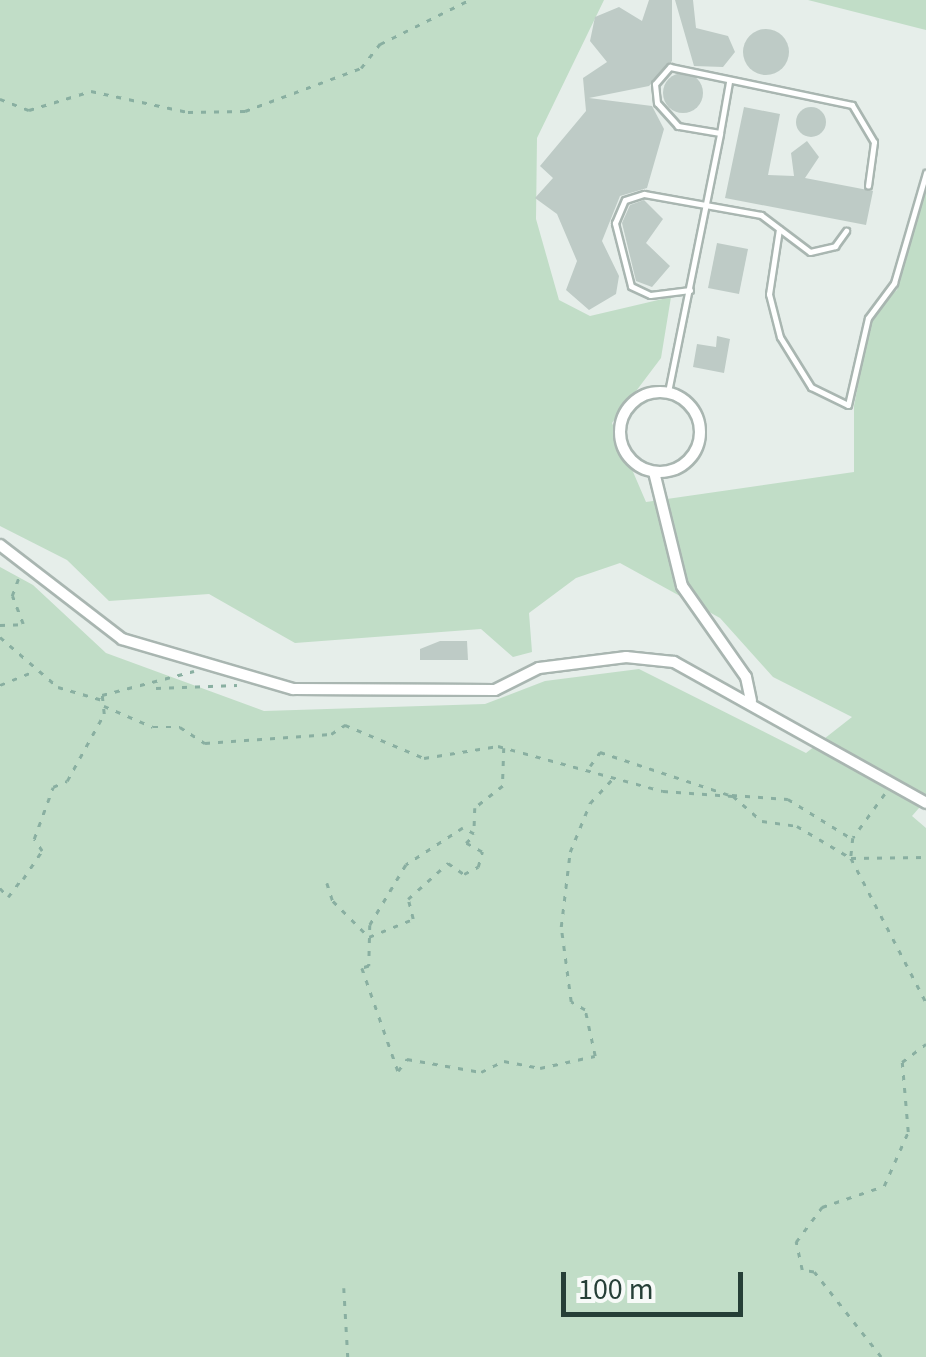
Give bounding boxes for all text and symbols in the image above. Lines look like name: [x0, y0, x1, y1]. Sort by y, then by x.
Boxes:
scale bar: [566, 1252, 748, 1314]
text: 100 m: [578, 1268, 654, 1311]

